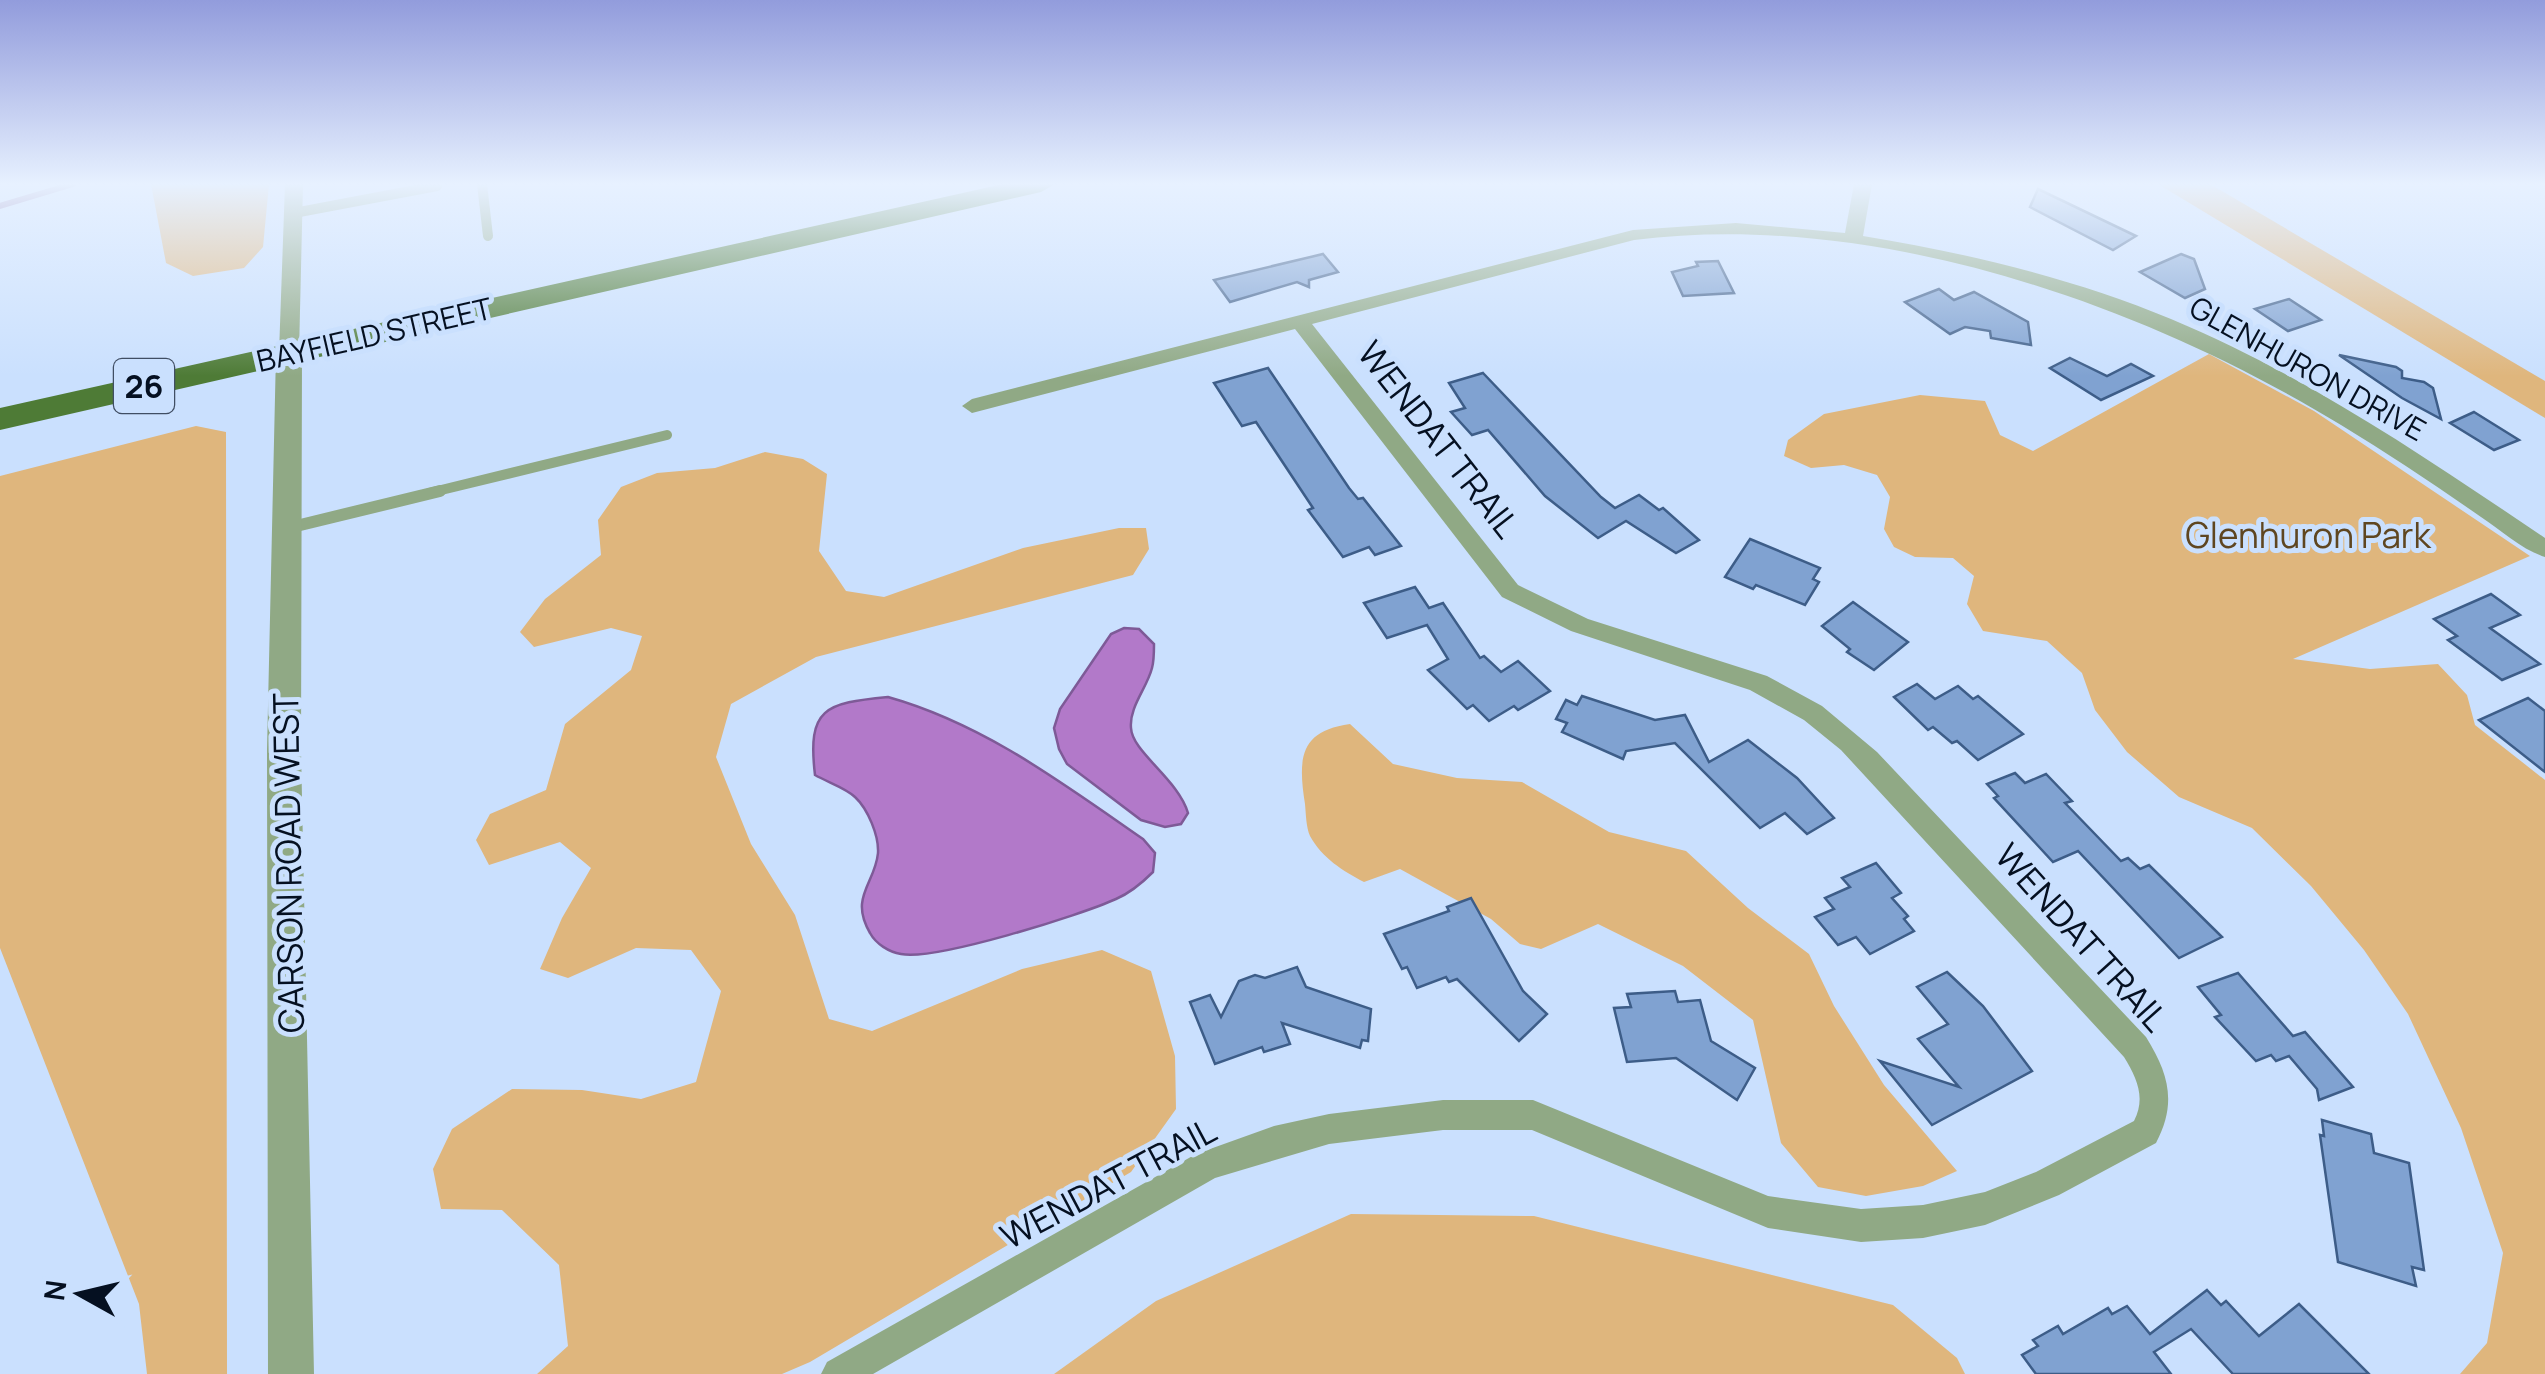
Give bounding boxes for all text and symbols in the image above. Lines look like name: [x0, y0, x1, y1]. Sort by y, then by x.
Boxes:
street label: GLENHURON DRIVE: [2183, 286, 2433, 450]
street label: BAYFIELD STREET: [252, 287, 496, 381]
street label: WENDAT TRAIL: [1347, 331, 1531, 547]
road number: 26: [114, 359, 174, 413]
park label: Glenhuron Park: [2185, 511, 2432, 559]
street label: CARSON ROAD WEST: [261, 692, 315, 1033]
street label: WENDAT TRAIL: [1985, 833, 2179, 1041]
street label: WENDAT TRAIL: [992, 1106, 1224, 1260]
north arrow: [30, 1244, 130, 1344]
text: N: [34, 1278, 74, 1303]

